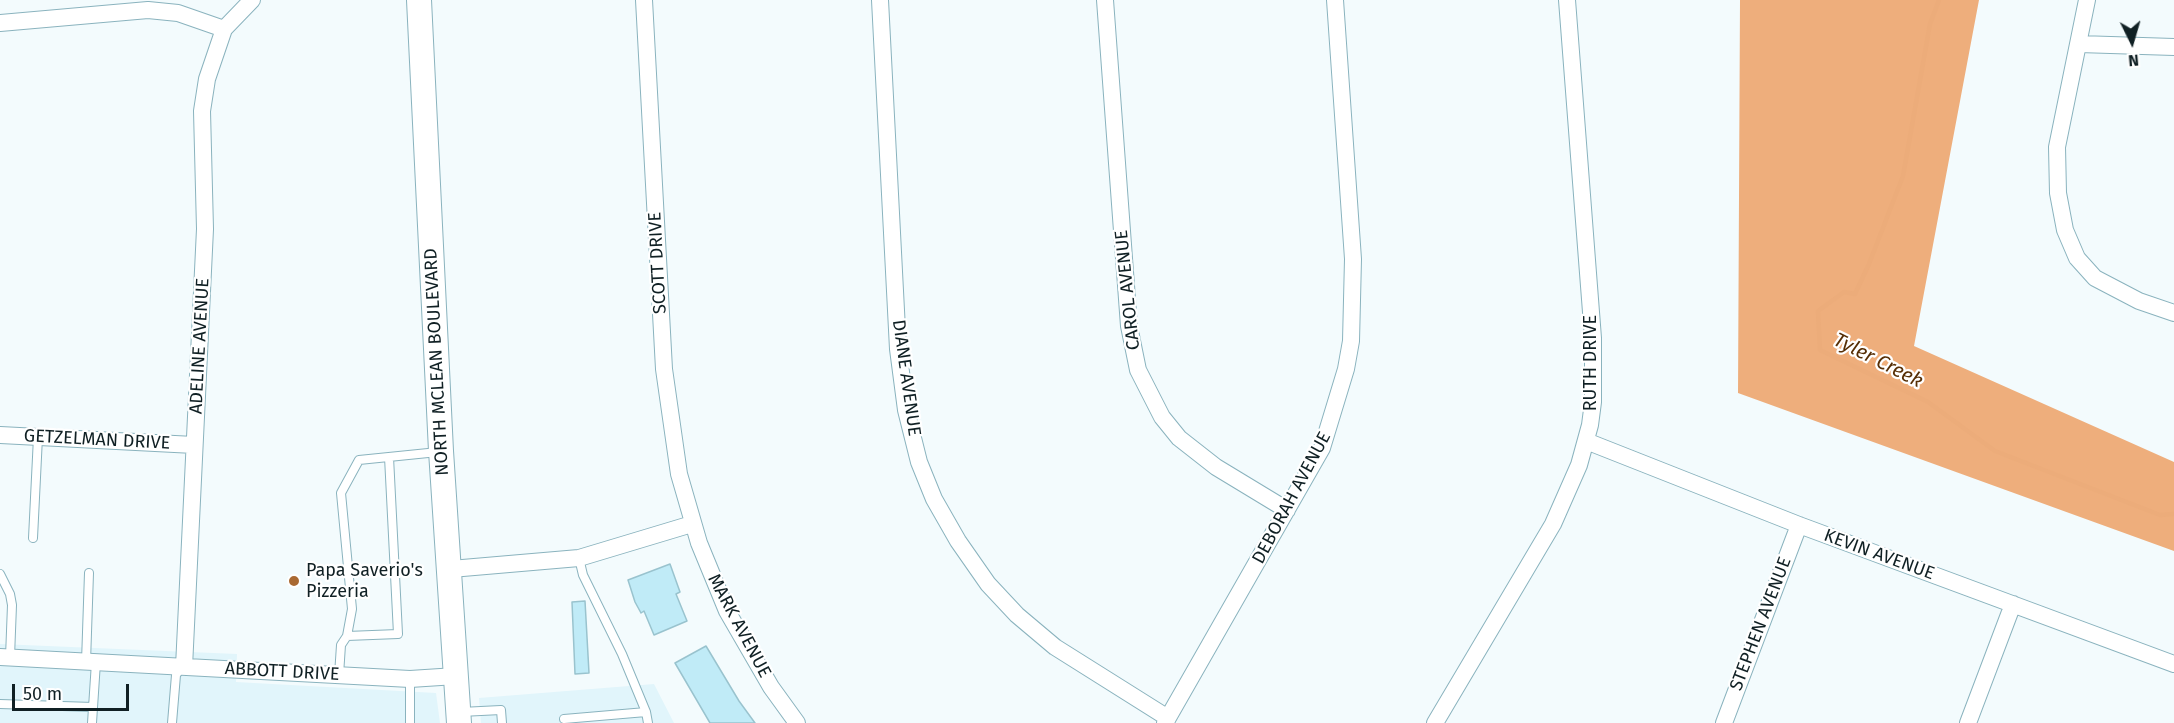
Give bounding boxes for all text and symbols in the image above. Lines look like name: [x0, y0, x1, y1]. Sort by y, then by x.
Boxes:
north arrow: [2102, 12, 2162, 72]
text: N: [2128, 51, 2140, 70]
street label: SCOTT DRIVE: [645, 211, 671, 315]
street label: CAROL AVENUE: [1111, 229, 1145, 351]
street label: NORTH MCLEAN BOULEVARD: [420, 248, 454, 476]
street label: ADELINE AVENUE: [186, 278, 214, 414]
street label: RUTH DRIVE: [1580, 315, 1602, 411]
street label: DIANE AVENUE: [887, 318, 925, 438]
water label: Tyler Creek: [1829, 328, 1927, 394]
street label: GETZELMAN DRIVE: [23, 425, 171, 455]
street label: DEBORAH AVENUE: [1248, 428, 1336, 568]
street label: KEVIN AVENUE: [1821, 525, 1937, 585]
street label: STEPHEN AVENUE: [1726, 554, 1796, 694]
place label: Papa Saverio's Pizzeria: [306, 560, 423, 602]
street label: MARK AVENUE: [703, 571, 775, 681]
marker: Papa Saverio's Pizzeria: [287, 574, 301, 588]
street label: ABBOTT DRIVE: [224, 658, 340, 686]
scale bar: [15, 672, 132, 710]
text: 50 m: [23, 683, 62, 705]

